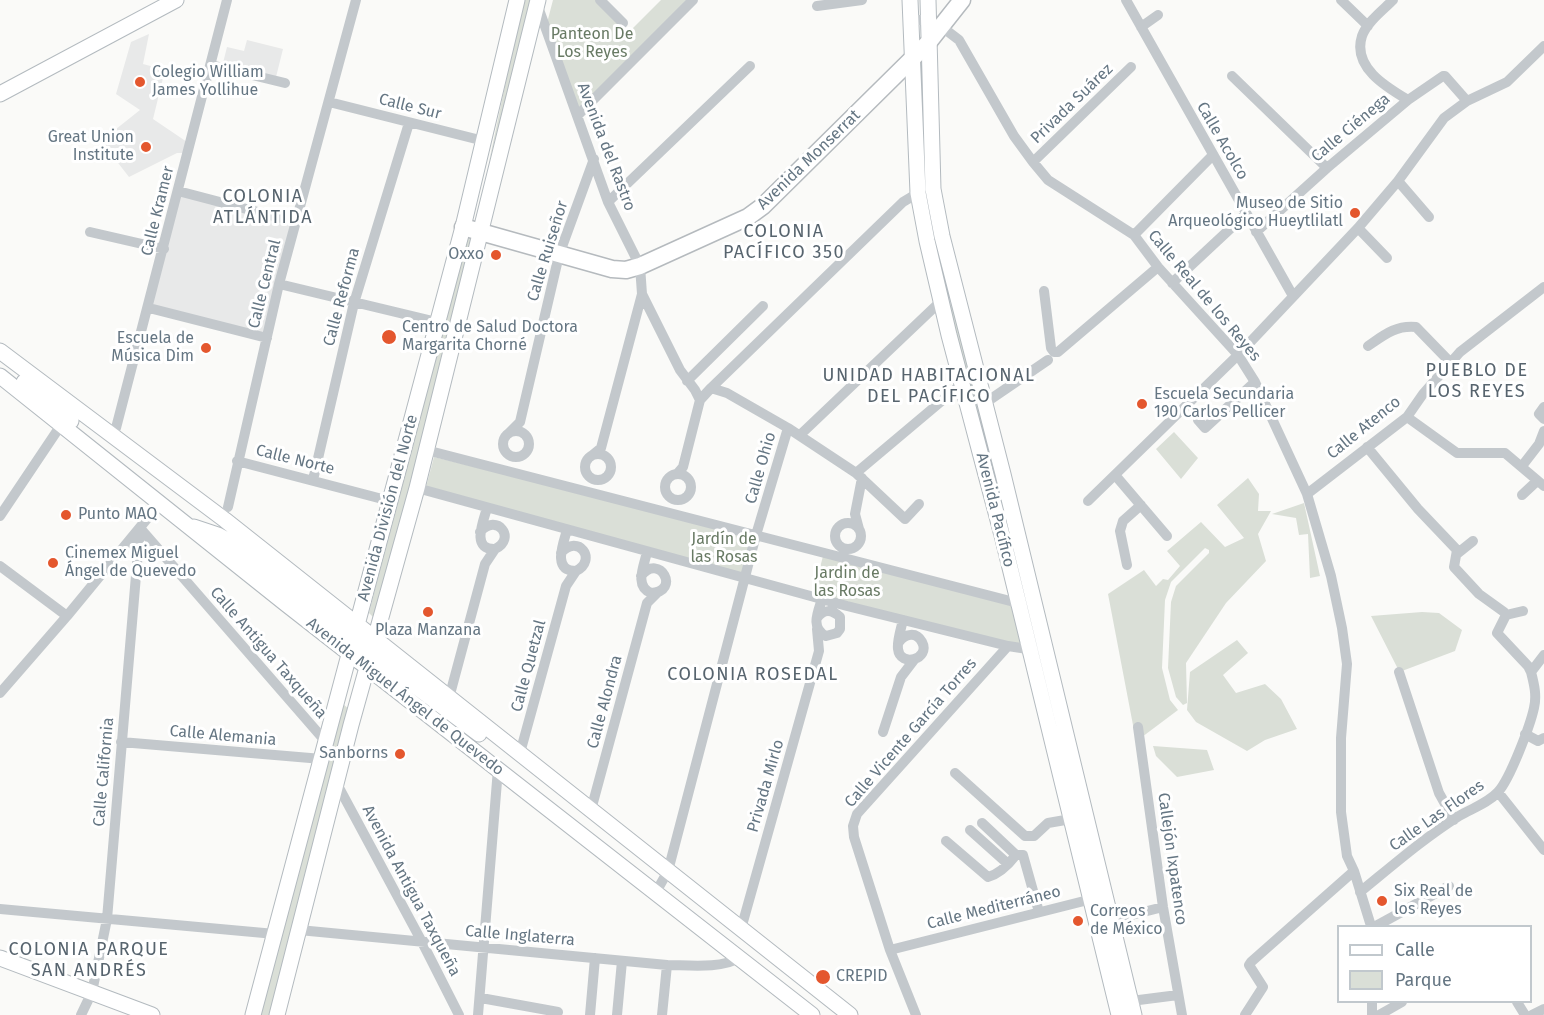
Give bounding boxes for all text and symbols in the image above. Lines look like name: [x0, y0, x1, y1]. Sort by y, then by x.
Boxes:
park label: Panteon De Los Reyes: [551, 25, 633, 63]
street label: Privada Suárez: [1027, 60, 1117, 148]
place label: Colegio William James Yollihue: [152, 63, 264, 101]
marker: Colegio William James Yollihue: [133, 75, 147, 89]
street label: Avenida del Rastro: [573, 80, 639, 214]
street label: Calle Sur: [377, 90, 443, 124]
street label: Calle Ciénega: [1308, 90, 1394, 166]
street label: Calle Acolco: [1192, 99, 1252, 183]
street label: Avenida Monserrat: [754, 106, 864, 214]
place label: Great Union Institute: [48, 128, 134, 166]
marker: Great Union Institute: [139, 140, 153, 154]
street label: Calle Kramer: [138, 164, 178, 258]
district label: COLONIA ATLÁNTIDA: [213, 186, 313, 228]
place label: Museo de Sitio Arqueológico Hueytlilatl: [1168, 194, 1343, 232]
street label: Calle Ruiseñor: [524, 198, 572, 304]
marker: Museo de Sitio Arqueológico Hueytlilatl: [1348, 206, 1362, 220]
district label: COLONIA PACÍFICO 350: [723, 221, 845, 264]
street label: Calle Real de los Reyes: [1144, 226, 1264, 366]
street label: Calle Central: [245, 238, 285, 330]
place label: Oxxo: [448, 245, 484, 265]
street label: Calle Reforma: [320, 246, 364, 348]
marker: Oxxo: [489, 248, 503, 262]
place label: Centro de Salud Doctora Margarita Chorné: [402, 318, 578, 356]
marker: Centro de Salud Doctora Margarita Chorné: [380, 328, 398, 346]
place label: Escuela de Música Dim: [111, 329, 194, 367]
marker: Escuela de Música Dim: [199, 341, 213, 355]
district label: PUEBLO DE LOS REYES: [1425, 360, 1529, 403]
district label: UNIDAD HABITACIONAL DEL PACÍFICO: [823, 365, 1035, 407]
place label: Escuela Secundaria 190 Carlos Pellicer: [1154, 385, 1294, 423]
street label: Calle Atenco: [1323, 393, 1405, 463]
marker: Escuela Secundaria 190 Carlos Pellicer: [1135, 397, 1149, 411]
street label: Avenida División del Norte: [354, 413, 422, 603]
street label: Calle Ohio: [742, 430, 780, 506]
street label: Calle Norte: [254, 441, 336, 479]
street label: Avenida Pacífico: [972, 451, 1018, 569]
place label: Punto MAQ: [78, 505, 157, 525]
marker: Punto MAQ: [59, 508, 73, 522]
park label: Jardín de las Rosas: [691, 530, 757, 568]
place label: Cinemex Miguel Ángel de Quevedo: [65, 544, 196, 582]
marker: Cinemex Miguel Ángel de Quevedo: [46, 556, 60, 570]
park label: Jardin de las Rosas: [814, 564, 880, 602]
street label: Calle Antigua Taxqueña: [206, 583, 330, 723]
marker: Plaza Manzana: [421, 605, 435, 619]
street label: Avenida Miguel Ángel de Quevedo: [302, 614, 508, 780]
street label: Calle Quetzal: [508, 618, 550, 714]
place label: Plaza Manzana: [375, 621, 481, 641]
street label: Calle Alondra: [583, 653, 627, 751]
street label: Calle Vicente García Torres: [841, 655, 981, 811]
district label: COLONIA ROSEDAL: [667, 664, 839, 686]
street label: Calle California: [90, 717, 118, 827]
street label: Calle Alemania: [169, 722, 277, 750]
street label: Privada Mirlo: [744, 737, 788, 835]
place label: Sanborns: [319, 744, 388, 764]
marker: Sanborns: [393, 747, 407, 761]
street label: Calle Las Flores: [1386, 776, 1488, 856]
street label: Callejón Ixpatenco: [1153, 791, 1191, 927]
street label: Avenida Antigua Taxqueña: [358, 802, 464, 980]
street label: Calle Mediterráneo: [925, 882, 1063, 934]
place label: Six Real de los Reyes: [1394, 882, 1473, 920]
marker: Six Real de los Reyes: [1375, 894, 1389, 908]
place label: Correos de México: [1090, 902, 1162, 940]
marker: Correos de México: [1071, 914, 1085, 928]
street label: Calle Inglaterra: [464, 922, 576, 950]
legend: [1337, 925, 1532, 1003]
district label: COLONIA PARQUE SAN ANDRÉS: [9, 939, 169, 982]
text: Calle: [1395, 939, 1435, 961]
place label: CREPID: [836, 967, 888, 987]
marker: CREPID: [814, 968, 832, 986]
text: Parque: [1395, 969, 1452, 991]

